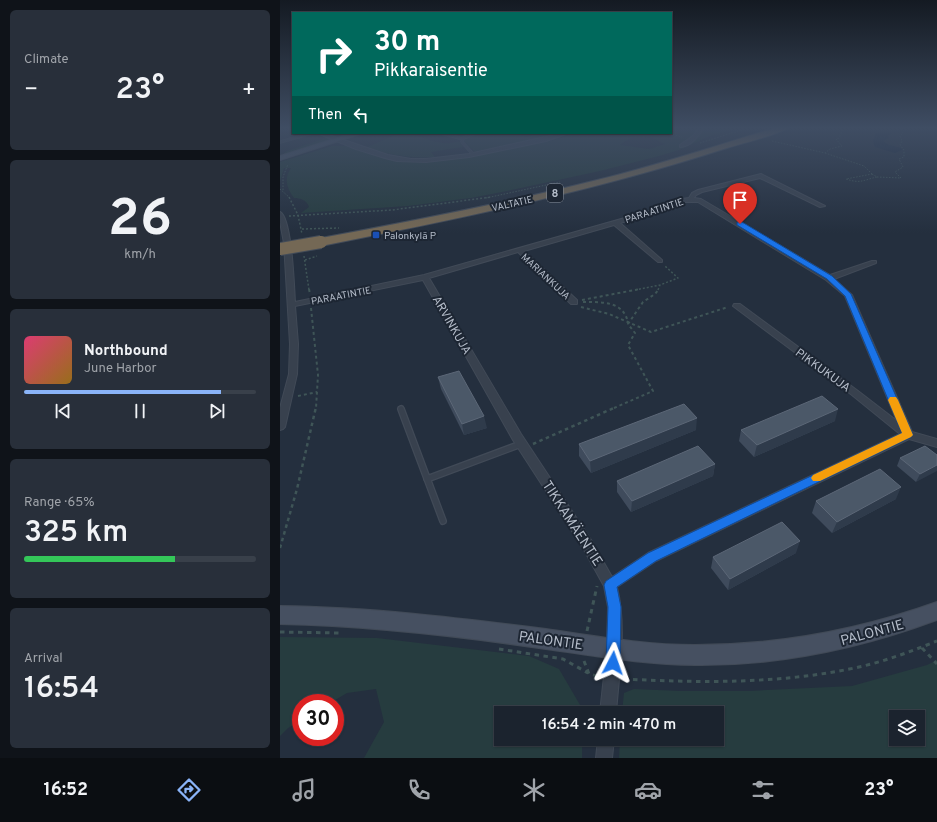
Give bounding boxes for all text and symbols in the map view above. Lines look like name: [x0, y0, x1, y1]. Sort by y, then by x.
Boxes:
text: 30 m: [374, 25, 440, 61]
icon: right: [308, 28, 360, 80]
text: Climate: [24, 52, 69, 68]
text: Pikkaraisentie: [374, 60, 488, 83]
text: 23°: [116, 72, 164, 109]
text: −: [24, 77, 38, 104]
text: +: [242, 77, 256, 104]
icon: left: [350, 104, 372, 126]
text: Then: [308, 106, 342, 125]
pin: [723, 183, 757, 224]
road number: 8: [547, 184, 563, 202]
text: 26: [108, 188, 172, 254]
icon: arrive: [729, 189, 751, 211]
street label: VALTATIE: [490, 193, 534, 216]
street label: PARAATINTIE: [623, 196, 685, 227]
marker: Palonkylä P: [371, 230, 381, 240]
place label: Palonkylä P: [384, 230, 436, 243]
text: km/h: [124, 247, 156, 263]
street label: MARIANKUJA: [518, 251, 572, 303]
street label: PARAATINTIE: [310, 284, 372, 309]
street label: ARVINKUJA: [428, 293, 474, 358]
text: Northbound: [84, 342, 168, 361]
street label: PIKKUKUJA: [791, 345, 853, 396]
text: June Harbor: [84, 361, 157, 377]
icon: previous: [52, 400, 74, 422]
icon: pause: [129, 400, 151, 422]
icon: next: [206, 400, 228, 422]
street label: TIKKAMÄENTIE: [538, 477, 607, 570]
text: Range · 65%: [24, 495, 95, 511]
text: 325 km: [24, 515, 128, 552]
street label: PALONTIE: [839, 617, 906, 650]
street label: PALONTIE: [517, 629, 584, 654]
position arrow: [592, 642, 634, 684]
text: Arrival: [24, 651, 63, 667]
text: 16:54: [24, 671, 99, 708]
speed limit sign: 30: [292, 694, 344, 746]
map controls: [889, 710, 925, 746]
button: layers: [889, 710, 925, 746]
text: 16:54 · 2 min · 470 m: [542, 716, 676, 735]
icon: directions: [175, 776, 203, 804]
icon: music: [290, 776, 318, 804]
icon: phone: [405, 776, 433, 804]
icon: climate: [520, 776, 548, 804]
icon: car: [634, 776, 662, 804]
icon: filters: [749, 776, 777, 804]
text: 16:52: [43, 779, 88, 802]
text: 23°: [864, 779, 894, 802]

